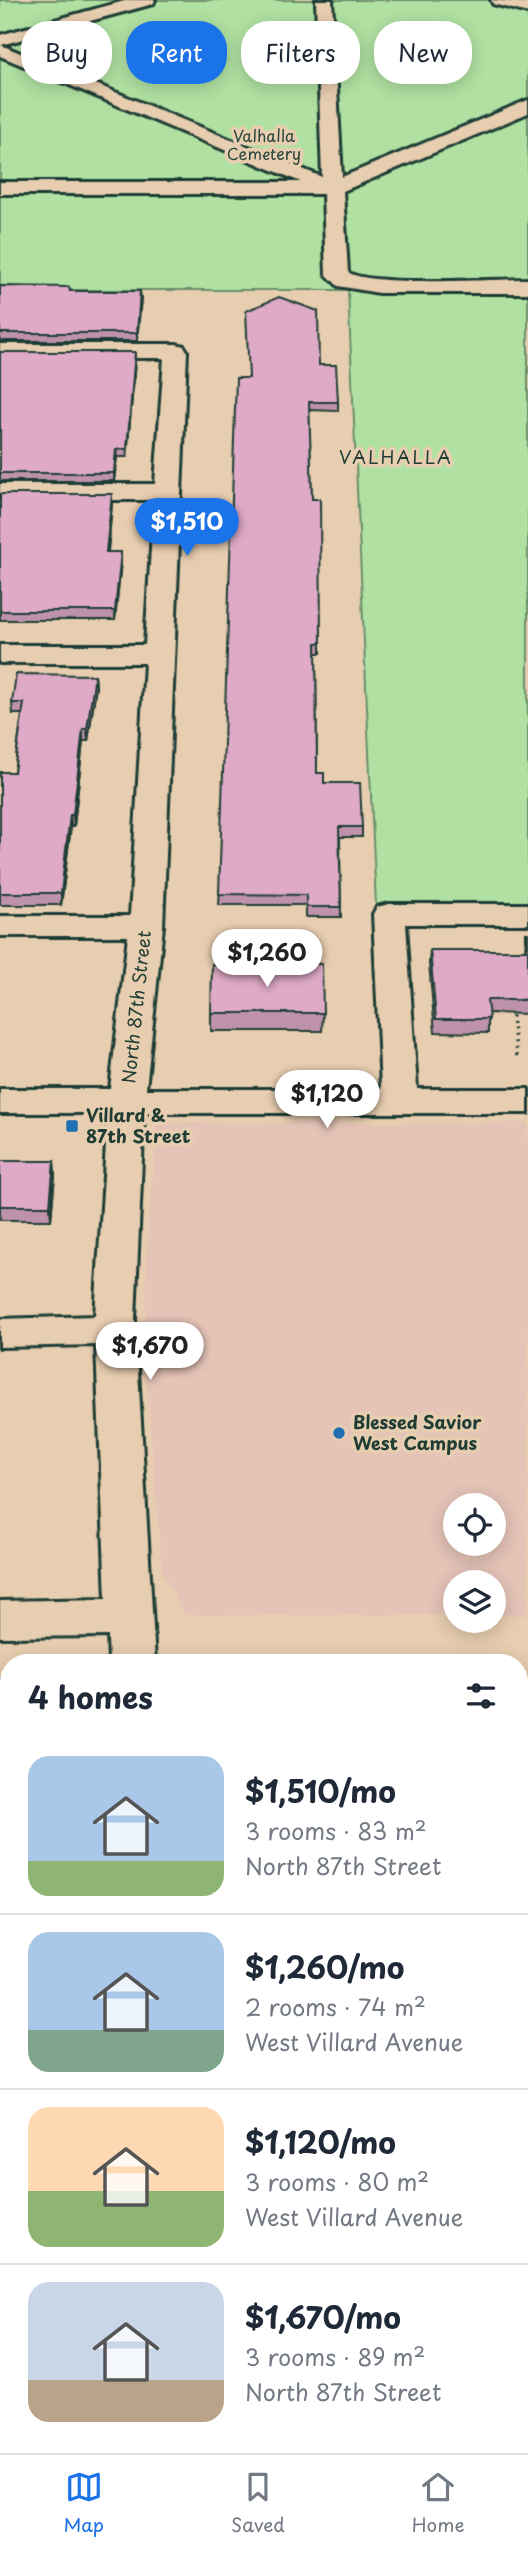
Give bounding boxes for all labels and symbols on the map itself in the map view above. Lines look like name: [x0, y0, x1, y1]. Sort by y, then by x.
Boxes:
park label: Valhalla Cemetery: [227, 123, 301, 165]
district label: VALHALLA: [339, 443, 453, 470]
pin: $1,510: [130, 498, 244, 558]
street label: North 87th Street: [114, 929, 157, 1085]
pin: $1,260: [210, 930, 324, 989]
pin: $1,120: [270, 1070, 384, 1130]
place label: Villard & 87th Street: [86, 1101, 191, 1149]
marker: Villard & 87th Street: [64, 1118, 80, 1134]
pin: $1,670: [93, 1322, 207, 1382]
place label: Blessed Savior West Campus: [353, 1408, 482, 1456]
marker: Blessed Savior West Campus: [331, 1425, 347, 1441]

